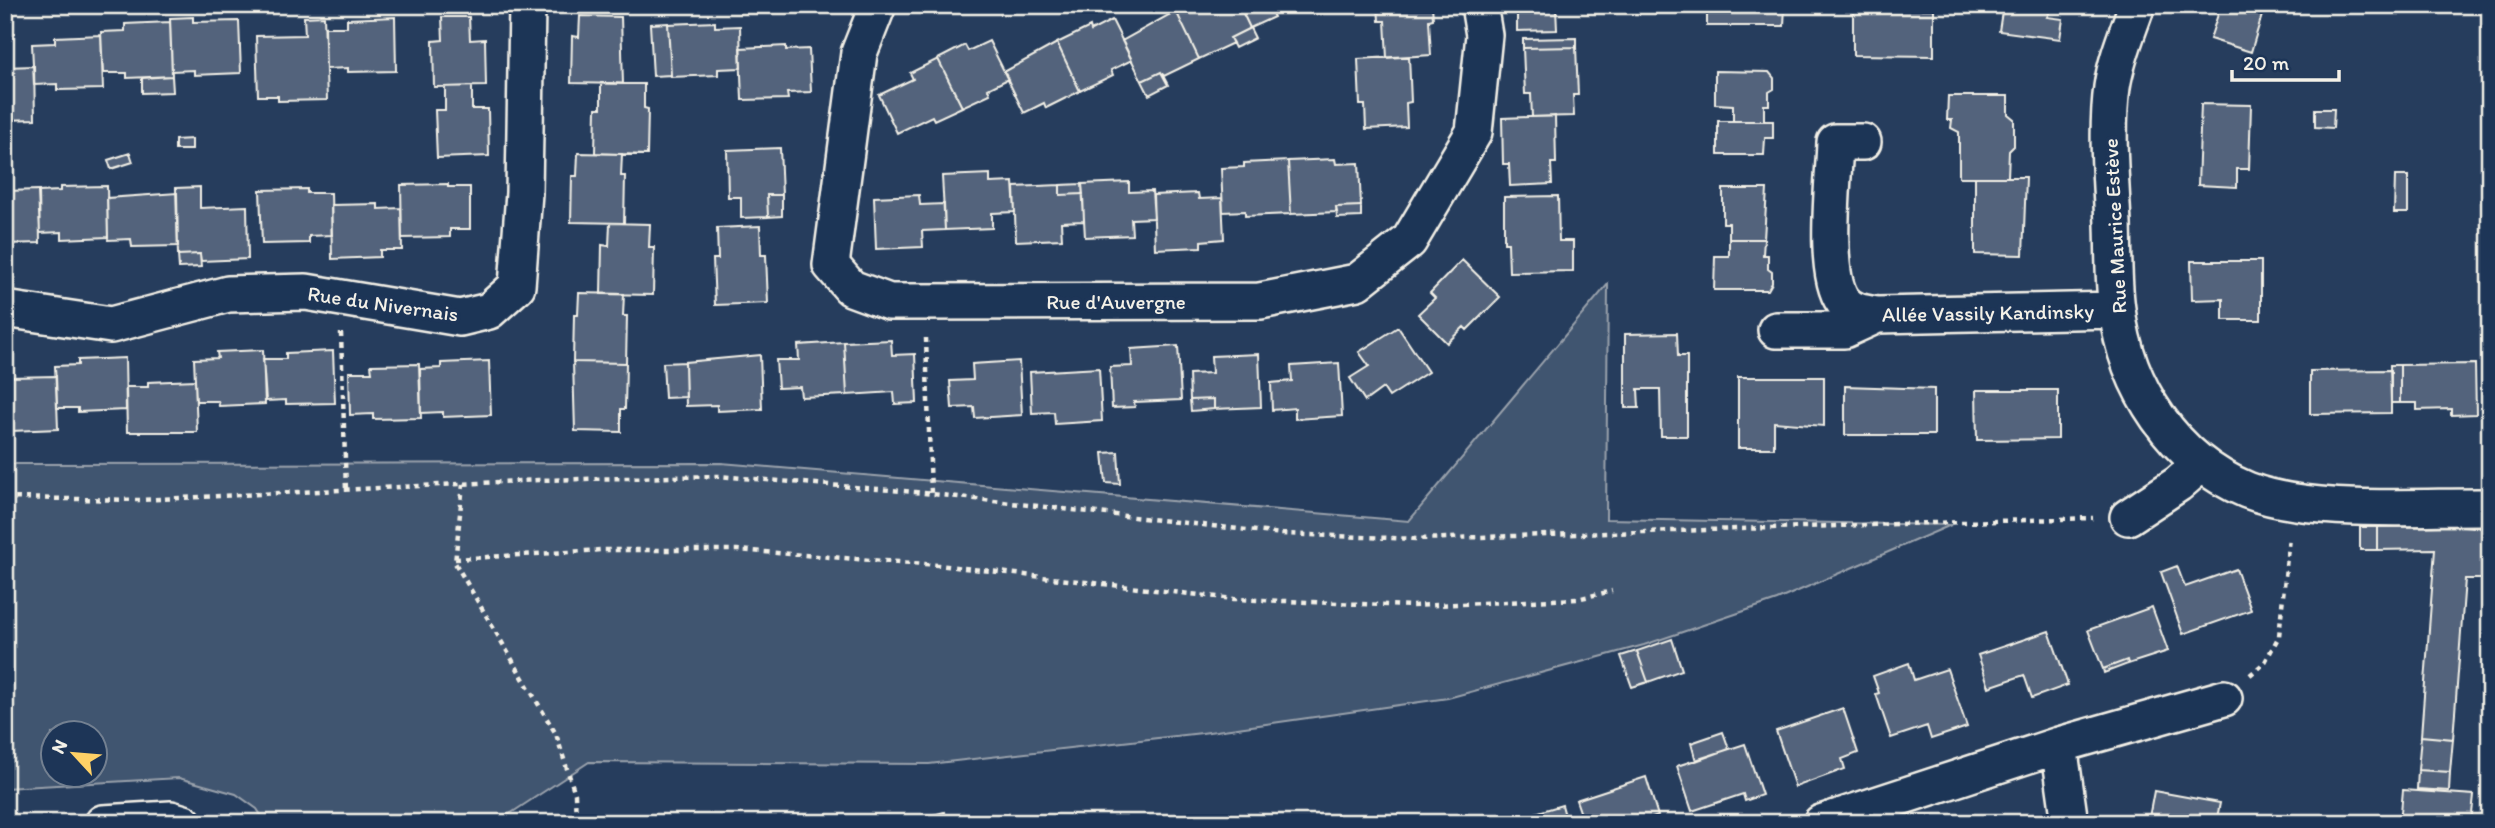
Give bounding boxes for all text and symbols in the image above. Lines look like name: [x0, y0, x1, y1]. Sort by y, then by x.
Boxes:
scale bar: [2232, 38, 2339, 82]
text: 20 m: [2243, 50, 2290, 75]
street label: Rue Maurice Estève: [2097, 138, 2132, 314]
street label: Rue du Nivernais: [306, 281, 460, 326]
street label: Rue d'Auvergne: [1046, 289, 1186, 314]
street label: Allée Vassily Kandinsky: [1882, 298, 2094, 327]
north arrow: [38, 720, 108, 790]
text: N: [46, 736, 72, 758]

